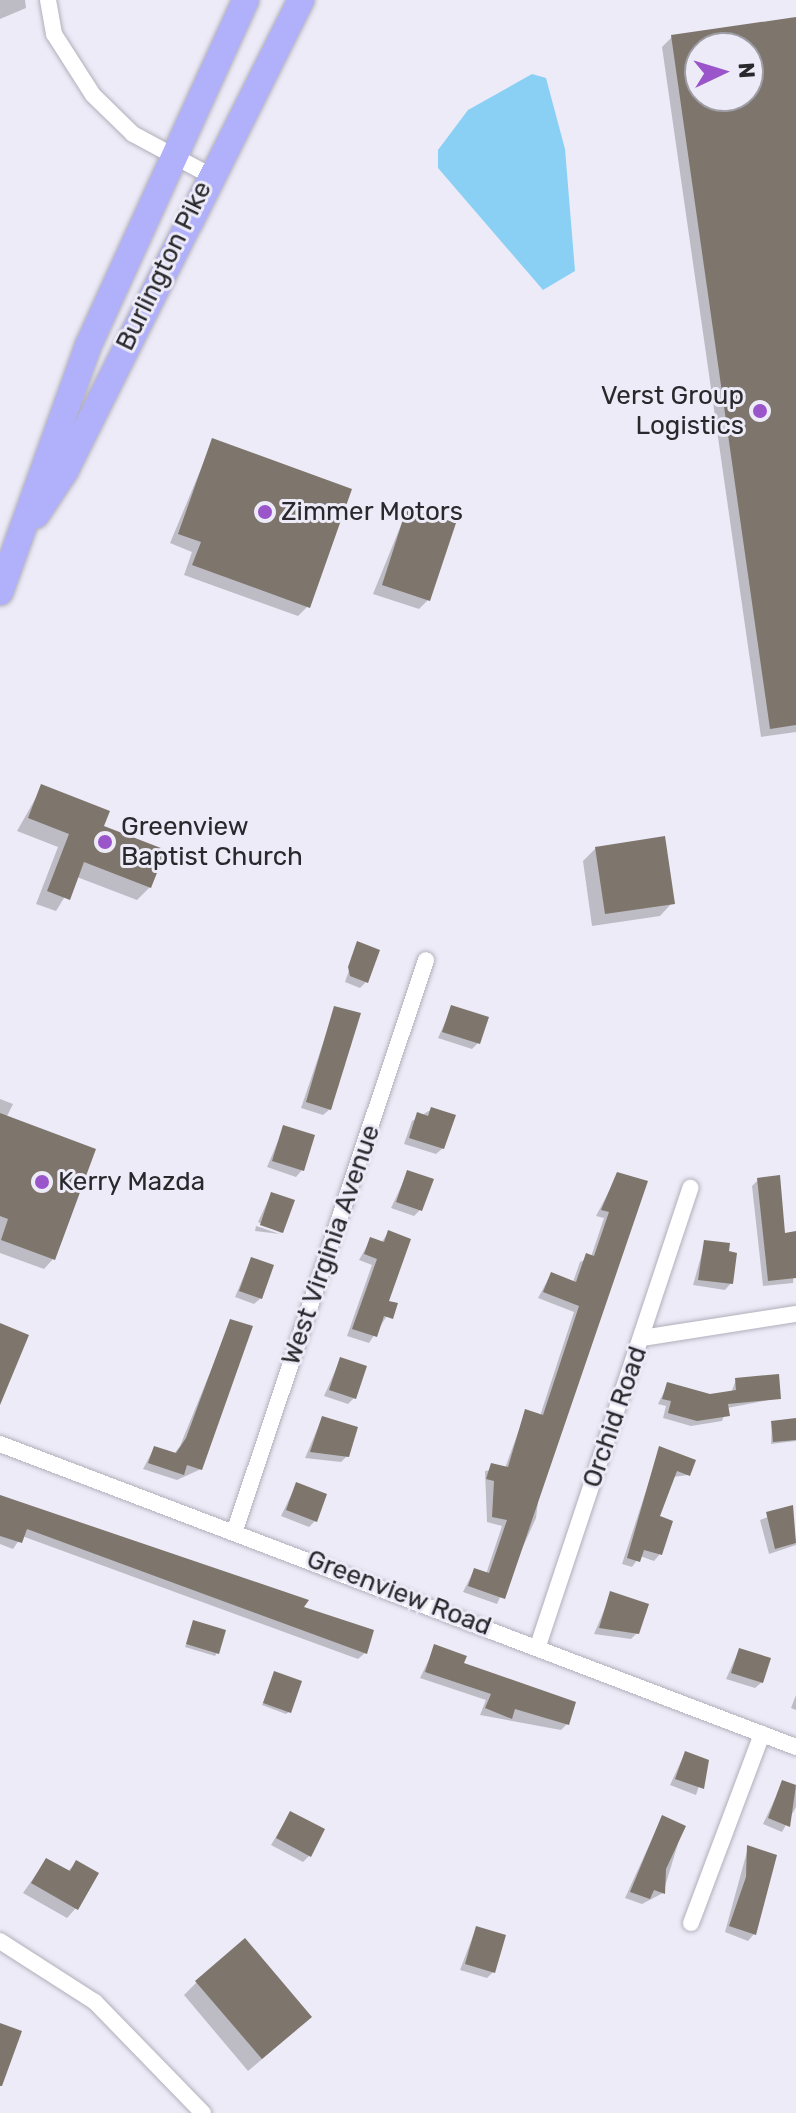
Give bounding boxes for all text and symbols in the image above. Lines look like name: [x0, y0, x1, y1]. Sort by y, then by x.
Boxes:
north arrow: [684, 32, 764, 112]
text: N: [732, 62, 760, 79]
street label: Burlington Pike: [110, 176, 218, 356]
place label: Verst Group Logistics: [601, 380, 744, 442]
marker: Verst Group Logistics: [751, 402, 769, 420]
place label: Zimmer Motors: [281, 496, 464, 528]
marker: Zimmer Motors: [256, 503, 274, 521]
place label: Greenview Baptist Church: [121, 811, 303, 872]
marker: Greenview Baptist Church: [96, 833, 114, 851]
street label: West Virginia Avenue: [275, 1120, 387, 1370]
place label: Kerry Mazda: [58, 1166, 206, 1198]
marker: Kerry Mazda: [33, 1173, 51, 1191]
street label: Orchid Road: [576, 1342, 654, 1492]
street label: Greenview Road: [302, 1543, 496, 1643]

